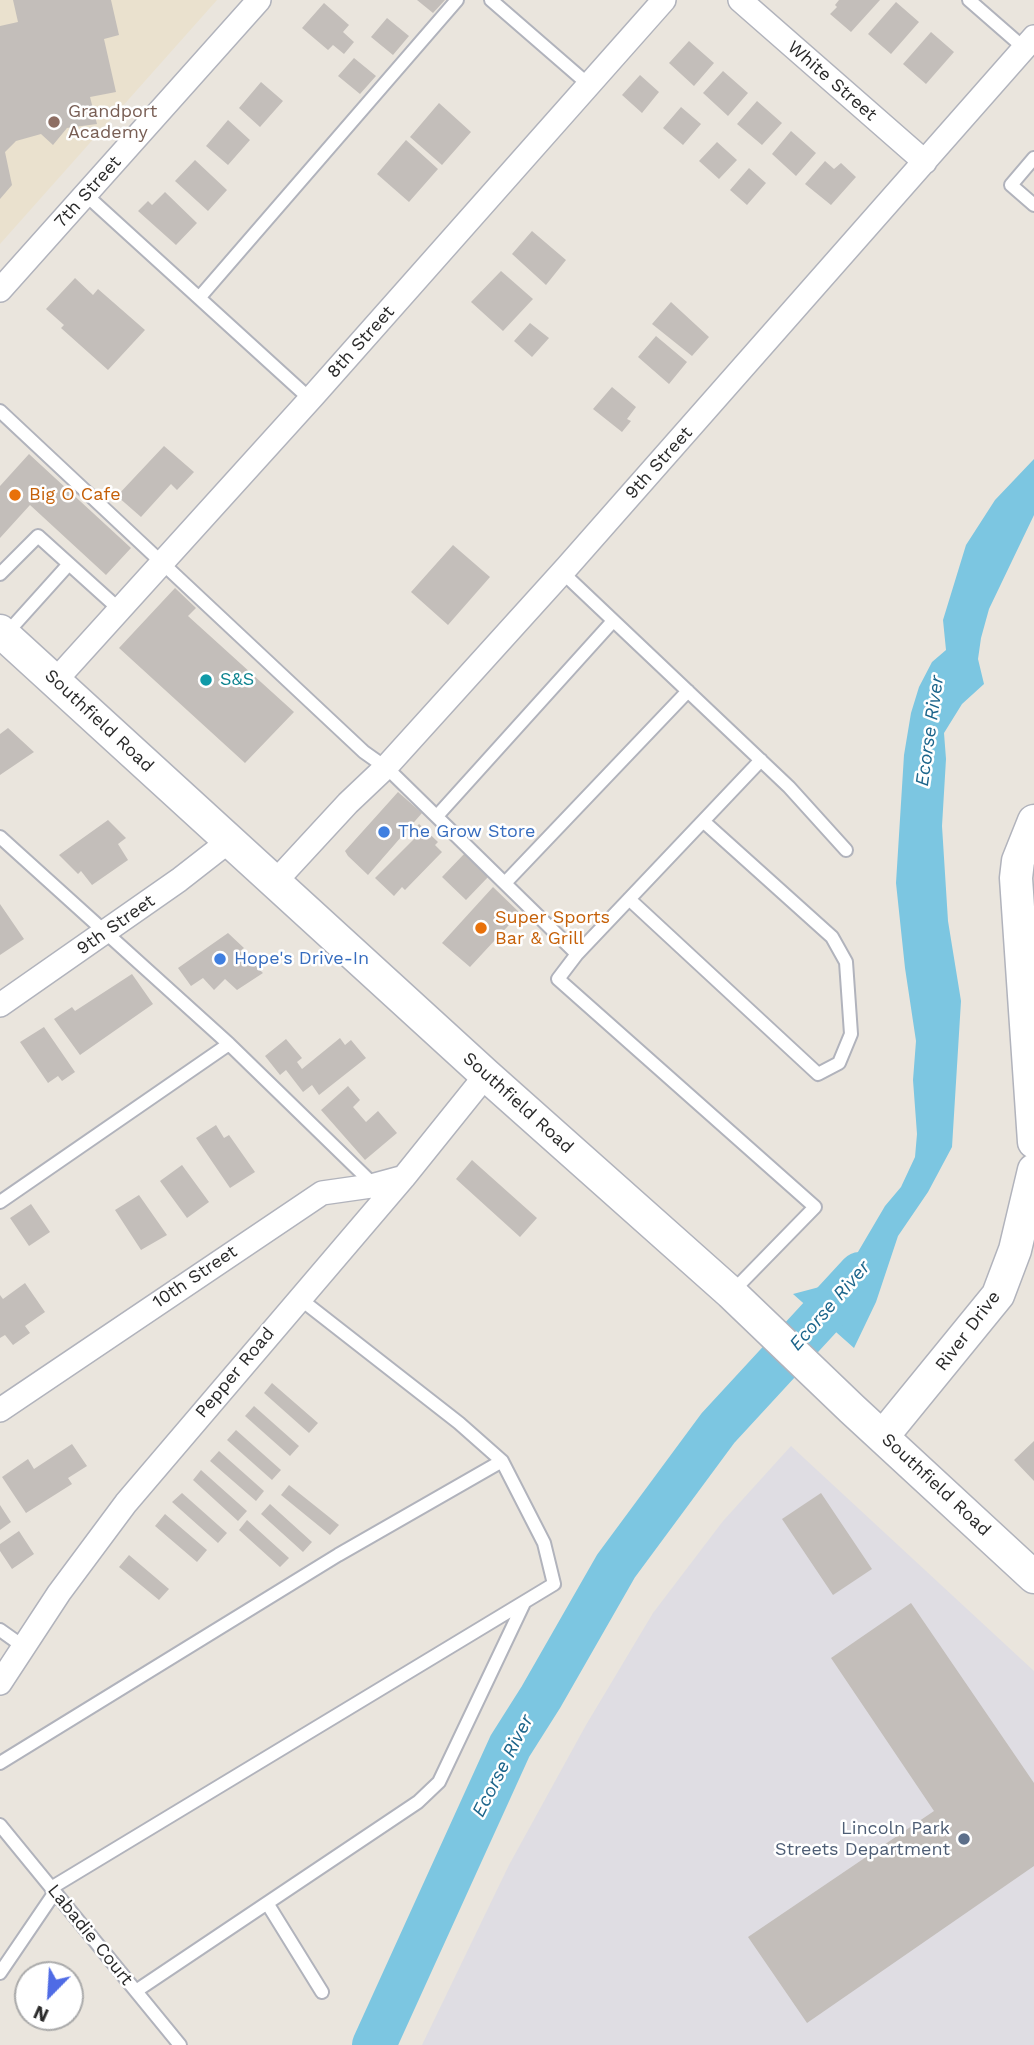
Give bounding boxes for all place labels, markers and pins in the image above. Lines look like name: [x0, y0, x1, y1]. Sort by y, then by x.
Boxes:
place label: Grandport Academy: [68, 101, 157, 144]
marker: Grandport Academy: [46, 114, 62, 130]
place label: Big O Cafe: [29, 484, 121, 506]
marker: Big O Cafe: [7, 487, 23, 503]
place label: S&S: [220, 669, 254, 691]
marker: S&S: [198, 672, 214, 688]
place label: The Grow Store: [398, 821, 535, 843]
marker: The Grow Store: [376, 824, 392, 840]
place label: Super Sports Bar & Grill: [495, 907, 610, 950]
marker: Super Sports Bar & Grill: [473, 920, 489, 936]
place label: Hope's Drive-In: [234, 948, 369, 970]
marker: Hope's Drive-In: [212, 951, 228, 967]
place label: Lincoln Park Streets Department: [775, 1818, 950, 1860]
marker: Lincoln Park Streets Department: [956, 1831, 972, 1847]

